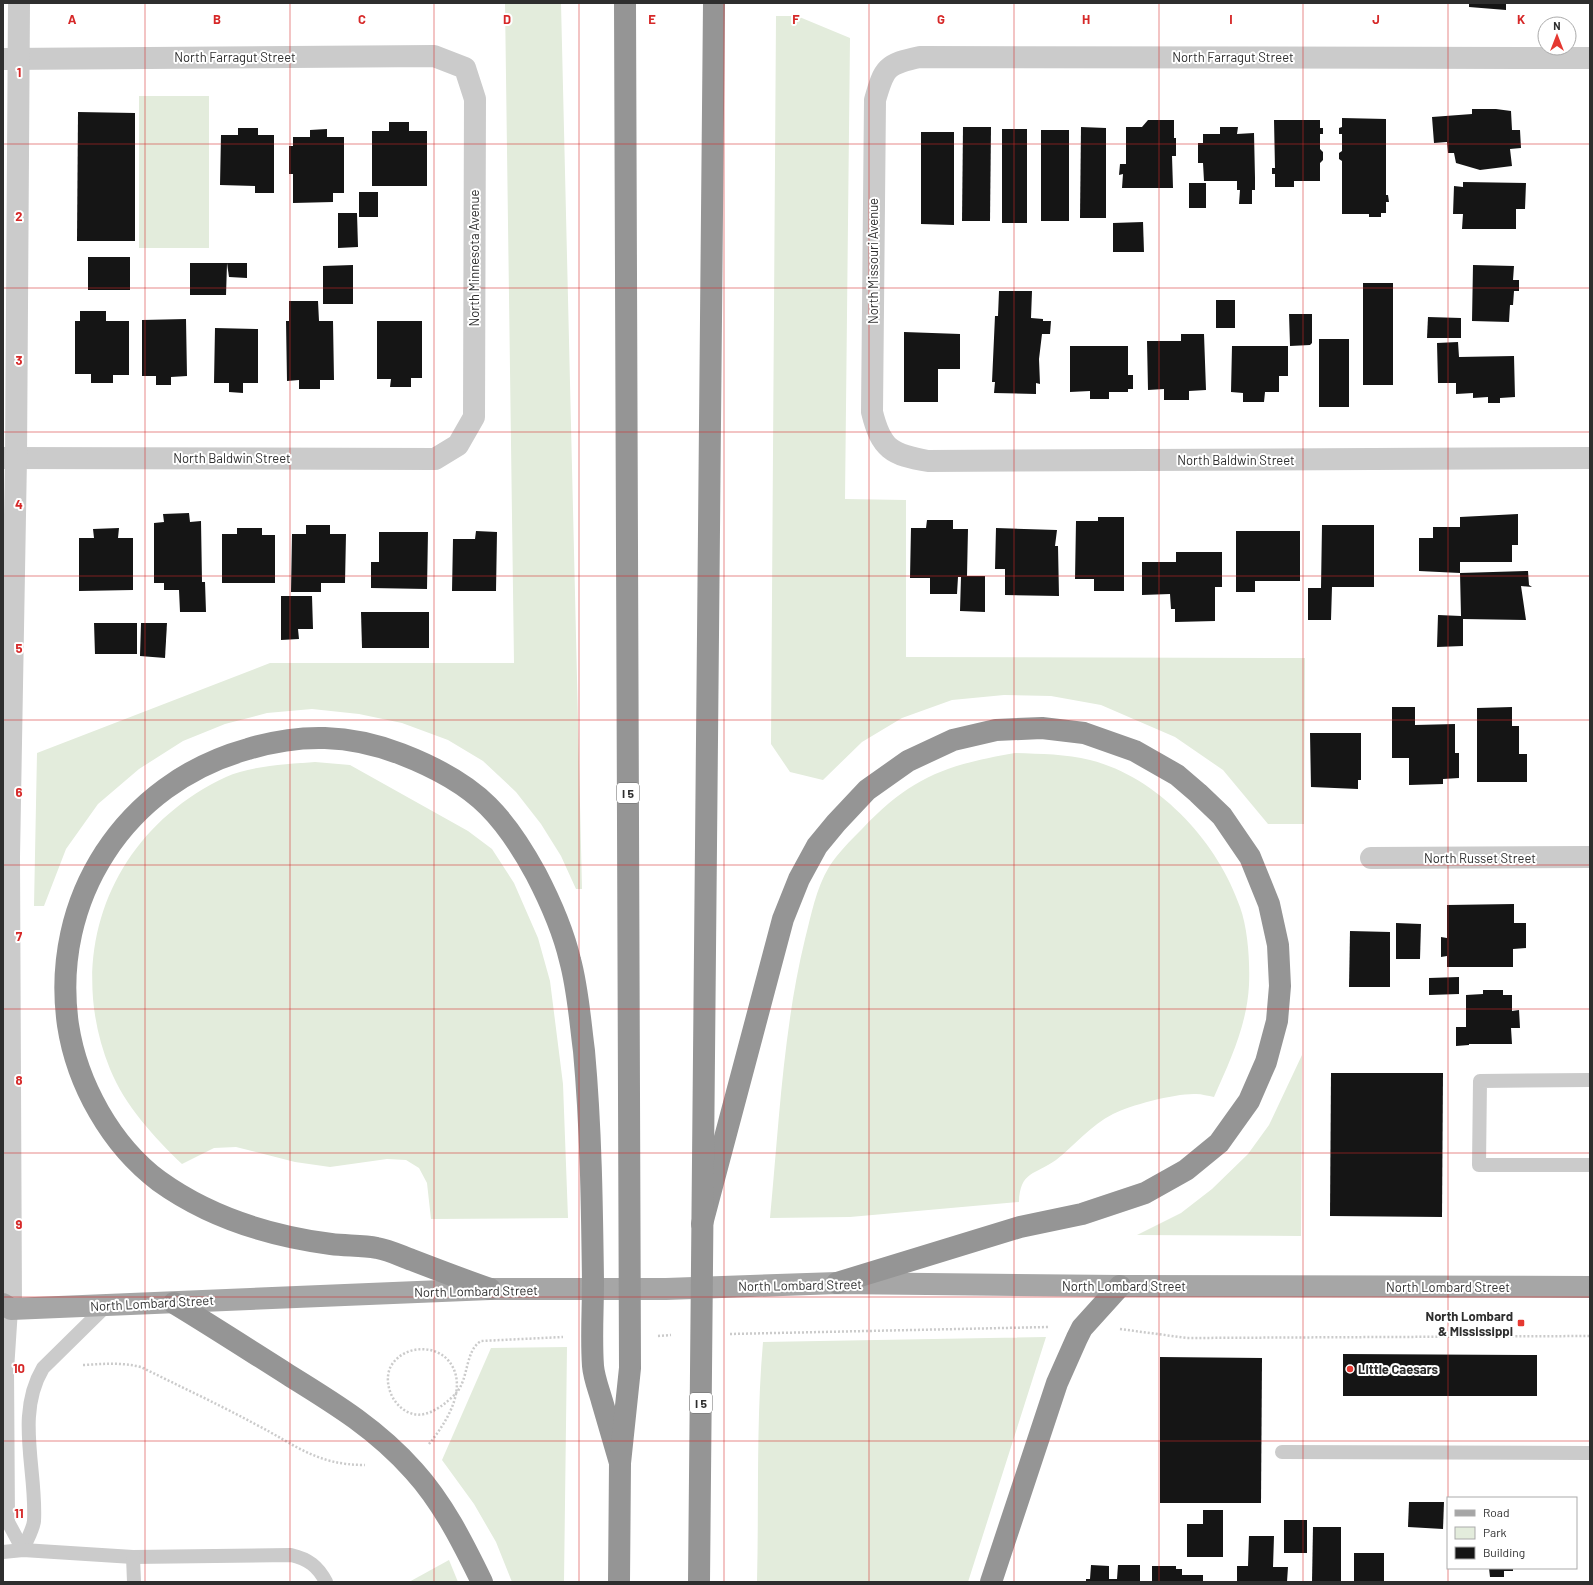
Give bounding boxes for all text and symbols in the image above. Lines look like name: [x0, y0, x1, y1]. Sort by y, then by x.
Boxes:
text: A: [68, 11, 77, 27]
text: B: [213, 11, 221, 27]
text: C: [358, 11, 366, 27]
text: D: [503, 11, 511, 27]
text: E: [648, 11, 656, 27]
text: F: [792, 11, 800, 27]
text: G: [937, 11, 945, 27]
text: H: [1082, 11, 1090, 27]
text: I: [1229, 11, 1233, 27]
text: J: [1372, 11, 1380, 27]
text: K: [1517, 11, 1525, 27]
north arrow: [1537, 16, 1577, 56]
text: N: [1553, 19, 1561, 32]
street label: North Farragut Street: [174, 49, 296, 65]
street label: North Farragut Street: [1172, 49, 1294, 65]
text: 1: [17, 64, 21, 80]
street label: North Minnesota Avenue: [466, 189, 482, 327]
street label: North Missouri Avenue: [865, 198, 881, 324]
text: 2: [15, 208, 23, 224]
text: 3: [15, 352, 23, 368]
street label: North Baldwin Street: [173, 450, 291, 466]
street label: North Baldwin Street: [1177, 452, 1295, 468]
text: 4: [15, 496, 23, 512]
text: 5: [15, 640, 23, 656]
road number: I 5: [617, 783, 639, 803]
text: 6: [16, 784, 23, 800]
street label: North Russet Street: [1424, 850, 1536, 866]
text: 7: [16, 928, 23, 944]
text: 8: [15, 1072, 23, 1088]
text: 9: [16, 1216, 23, 1232]
street label: North Lombard Street: [738, 1276, 862, 1294]
street label: North Lombard Street: [1062, 1278, 1186, 1294]
street label: North Lombard Street: [1386, 1279, 1510, 1295]
street label: North Lombard Street: [414, 1282, 538, 1300]
street label: North Lombard Street: [90, 1292, 214, 1314]
place label: North Lombard & Mississippi: [1425, 1308, 1513, 1339]
marker: North Lombard & Mississippi: [1516, 1318, 1526, 1328]
text: 10: [13, 1360, 25, 1376]
place label: Little Caesars: [1358, 1361, 1439, 1377]
marker: Little Caesars: [1345, 1364, 1355, 1374]
road number: I 5: [690, 1393, 712, 1413]
legend: [1447, 1497, 1577, 1569]
text: 11: [14, 1505, 24, 1521]
text: Road: [1483, 1505, 1510, 1519]
text: Park: [1483, 1525, 1507, 1539]
text: Building: [1483, 1545, 1525, 1559]

